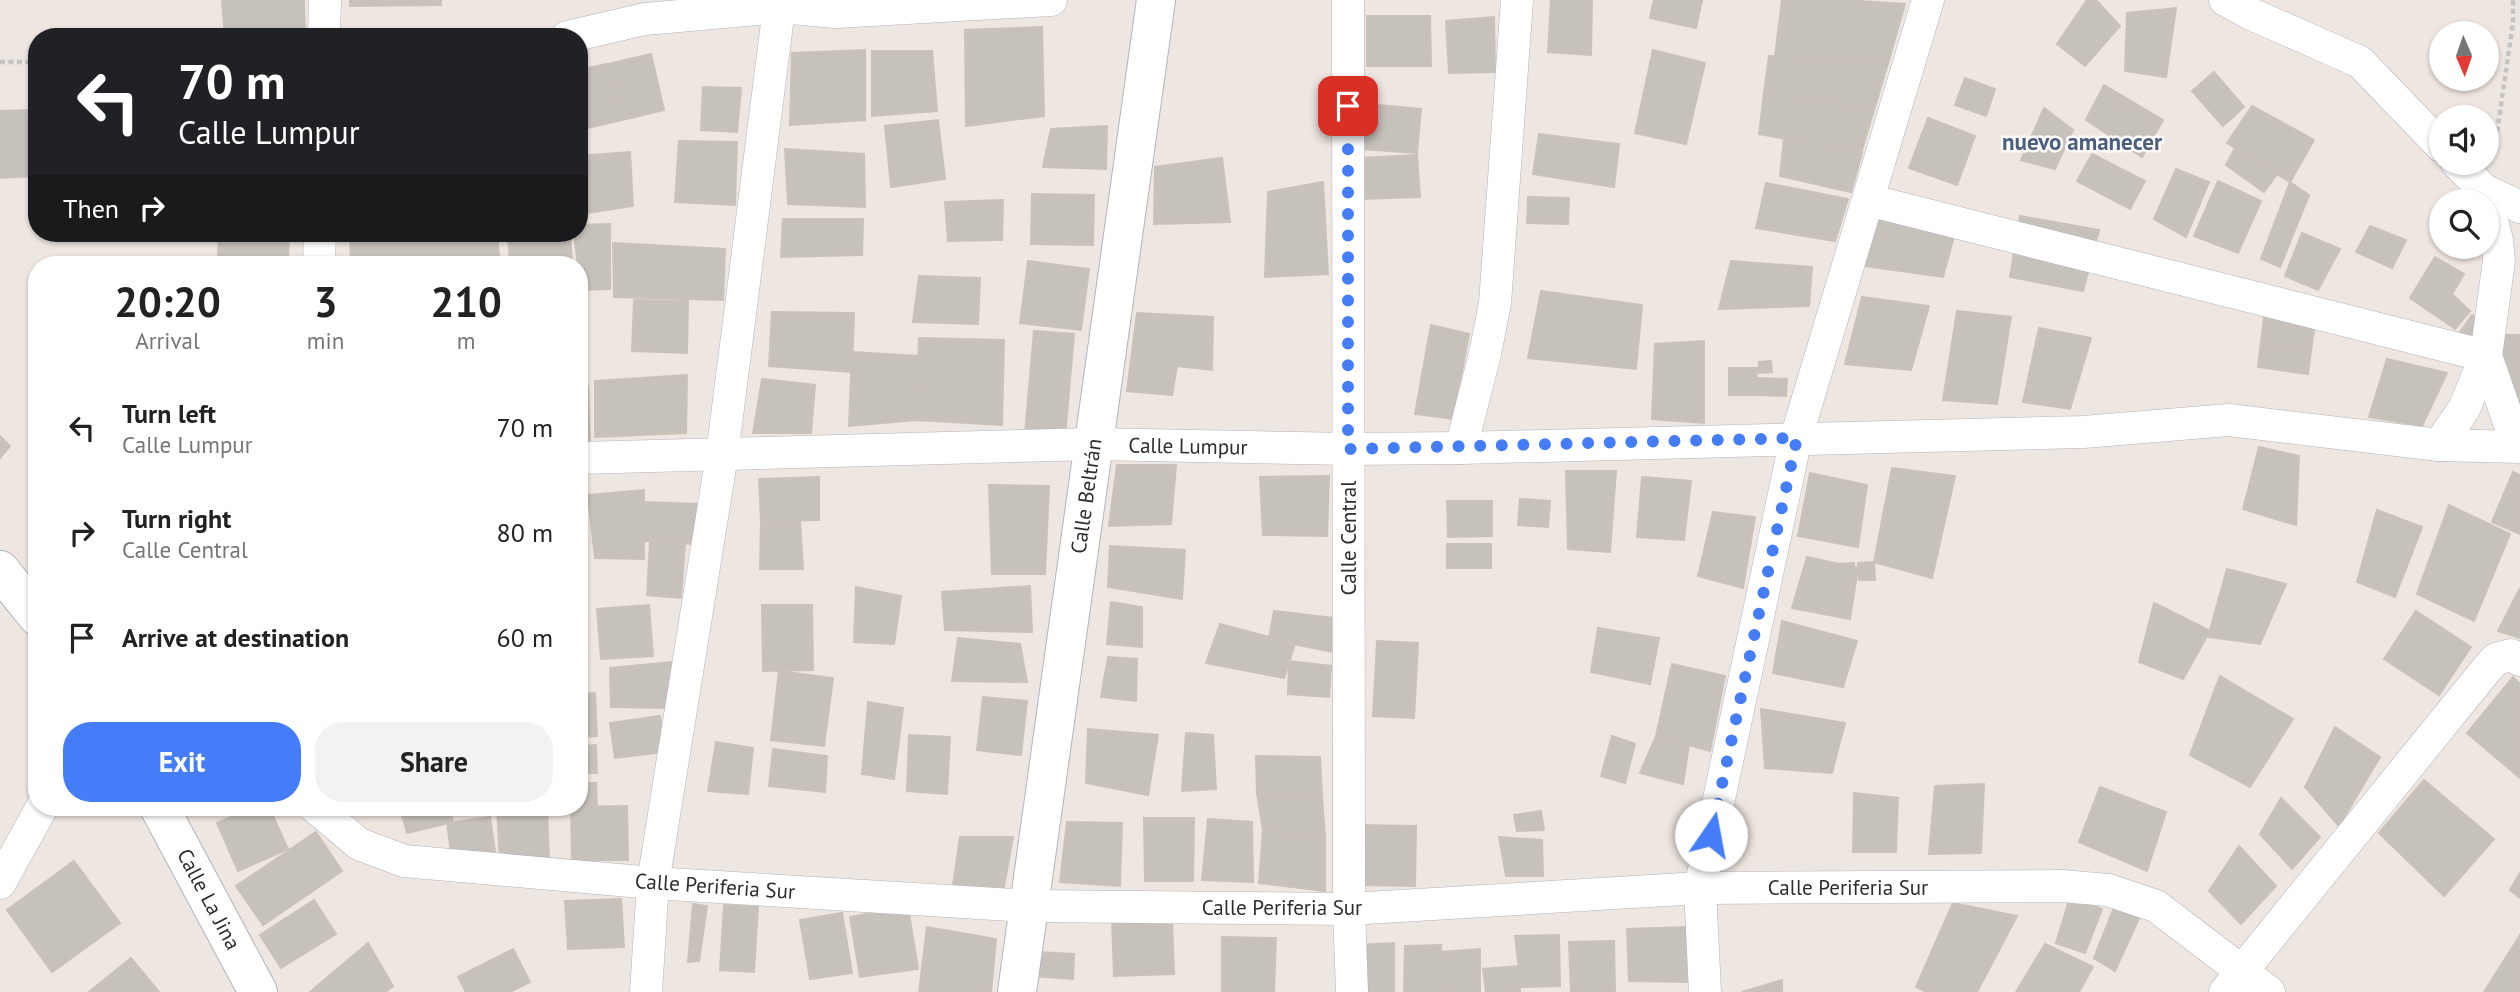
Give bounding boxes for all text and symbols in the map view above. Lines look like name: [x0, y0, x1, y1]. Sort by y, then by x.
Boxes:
north arrow: [2429, 21, 2499, 91]
map controls: [2429, 21, 2499, 259]
text: 70 m: [178, 49, 285, 113]
icon: left: [63, 56, 154, 147]
pin: [1318, 76, 1378, 136]
icon: arrive: [1329, 87, 1367, 125]
button: sound: [2429, 105, 2499, 175]
text: Calle Lumpur: [178, 111, 360, 153]
district label: nuevo amanecer: [2002, 127, 2163, 156]
icon: right: [133, 189, 171, 227]
button: search: [2429, 189, 2499, 259]
text: Then: [63, 192, 119, 225]
text: 20:20: [114, 274, 221, 329]
text: 3: [314, 274, 337, 329]
text: 210: [430, 274, 502, 329]
text: Arrival: [135, 326, 200, 355]
text: min: [307, 326, 344, 355]
text: m: [457, 326, 475, 355]
text: Turn left: [122, 397, 216, 430]
icon: left: [63, 409, 101, 447]
text: 70 m: [497, 411, 553, 444]
text: Calle Lumpur: [122, 430, 253, 459]
street label: Calle Lumpur: [1128, 431, 1248, 461]
street label: Calle Beltrán: [1065, 437, 1107, 555]
street label: Calle Central: [1335, 481, 1362, 595]
text: Turn right: [122, 502, 231, 535]
icon: right: [63, 514, 101, 552]
text: 80 m: [497, 516, 553, 549]
text: Calle Central: [122, 535, 248, 564]
icon: arrive: [63, 619, 101, 657]
text: Arrive at destination: [122, 621, 349, 654]
text: 60 m: [497, 621, 553, 654]
button: Exit: [63, 722, 301, 802]
button: Share: [315, 722, 553, 802]
position arrow: [1674, 798, 1748, 872]
street label: Calle La Jina: [171, 844, 247, 954]
street label: Calle Periferia Sur: [634, 867, 796, 905]
street label: Calle Periferia Sur: [1768, 874, 1928, 901]
street label: Calle Periferia Sur: [1202, 894, 1362, 921]

